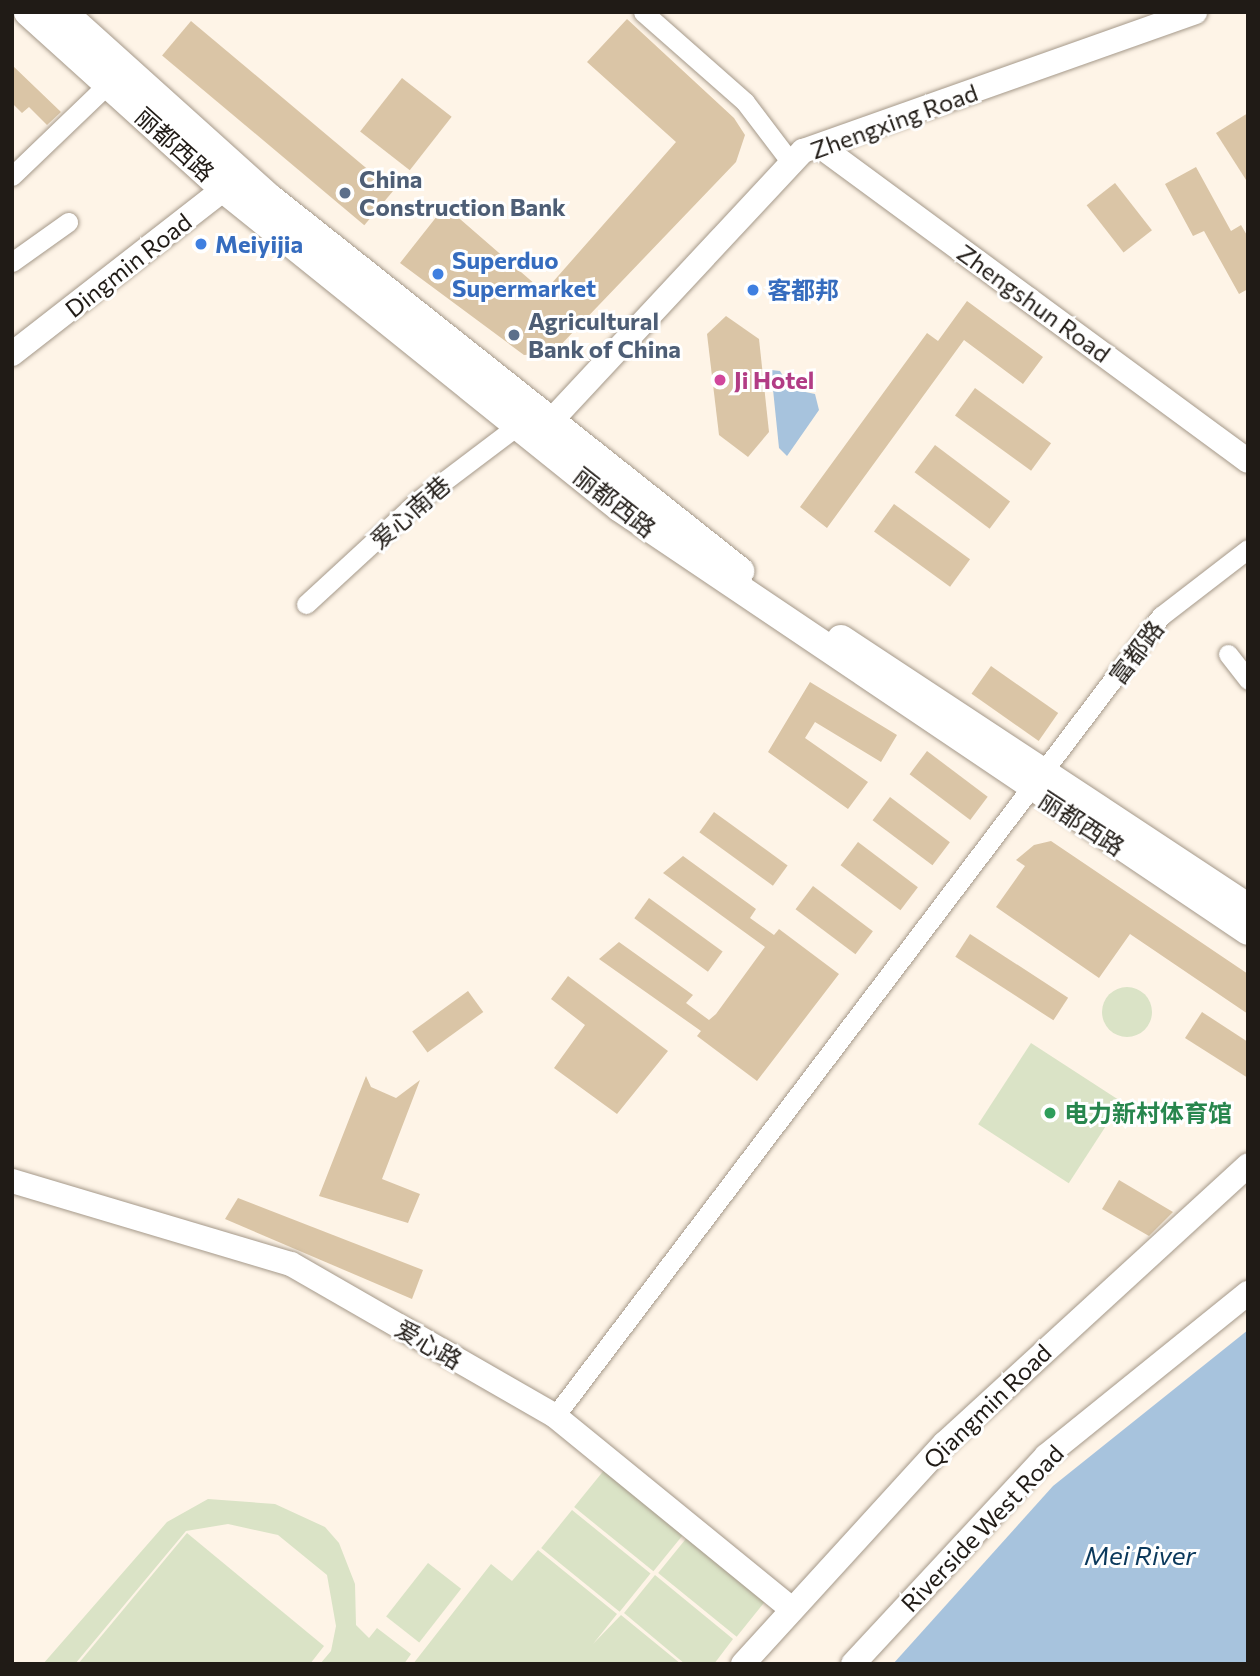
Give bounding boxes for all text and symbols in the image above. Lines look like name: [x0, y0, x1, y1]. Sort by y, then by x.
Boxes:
street label: Zhengxing Road: [807, 77, 981, 165]
street label: 丽都西路: [130, 101, 220, 187]
place label: China Construction Bank: [359, 165, 566, 221]
marker: China Construction Bank: [337, 185, 353, 201]
street label: Dingmin Road: [59, 207, 197, 323]
place label: Meiyijia: [215, 230, 303, 258]
marker: Meiyijia: [193, 236, 209, 252]
street label: Zhengshun Road: [952, 238, 1116, 368]
place label: Superduo Supermarket: [452, 246, 596, 302]
marker: Superduo Supermarket: [430, 266, 446, 282]
place label: 客都邦: [767, 276, 839, 304]
marker: 客都邦: [745, 282, 761, 298]
place label: Agricultural Bank of China: [528, 307, 681, 363]
marker: Agricultural Bank of China: [506, 327, 522, 343]
place label: Ji Hotel: [734, 366, 814, 394]
marker: Ji Hotel: [712, 372, 728, 388]
street label: 丽都西路: [568, 461, 662, 543]
street label: 爱心南巷: [364, 470, 456, 554]
street label: 富都路: [1103, 615, 1169, 689]
street label: 丽都西路: [1034, 785, 1130, 861]
place label: 电力新村体育馆: [1064, 1099, 1232, 1127]
marker: 电力新村体育馆: [1042, 1105, 1058, 1121]
street label: 爱心路: [391, 1314, 467, 1374]
street label: Qiangmin Road: [917, 1338, 1057, 1474]
street label: Riverside West Road: [895, 1439, 1069, 1617]
water label: Mei River: [1084, 1539, 1196, 1571]

